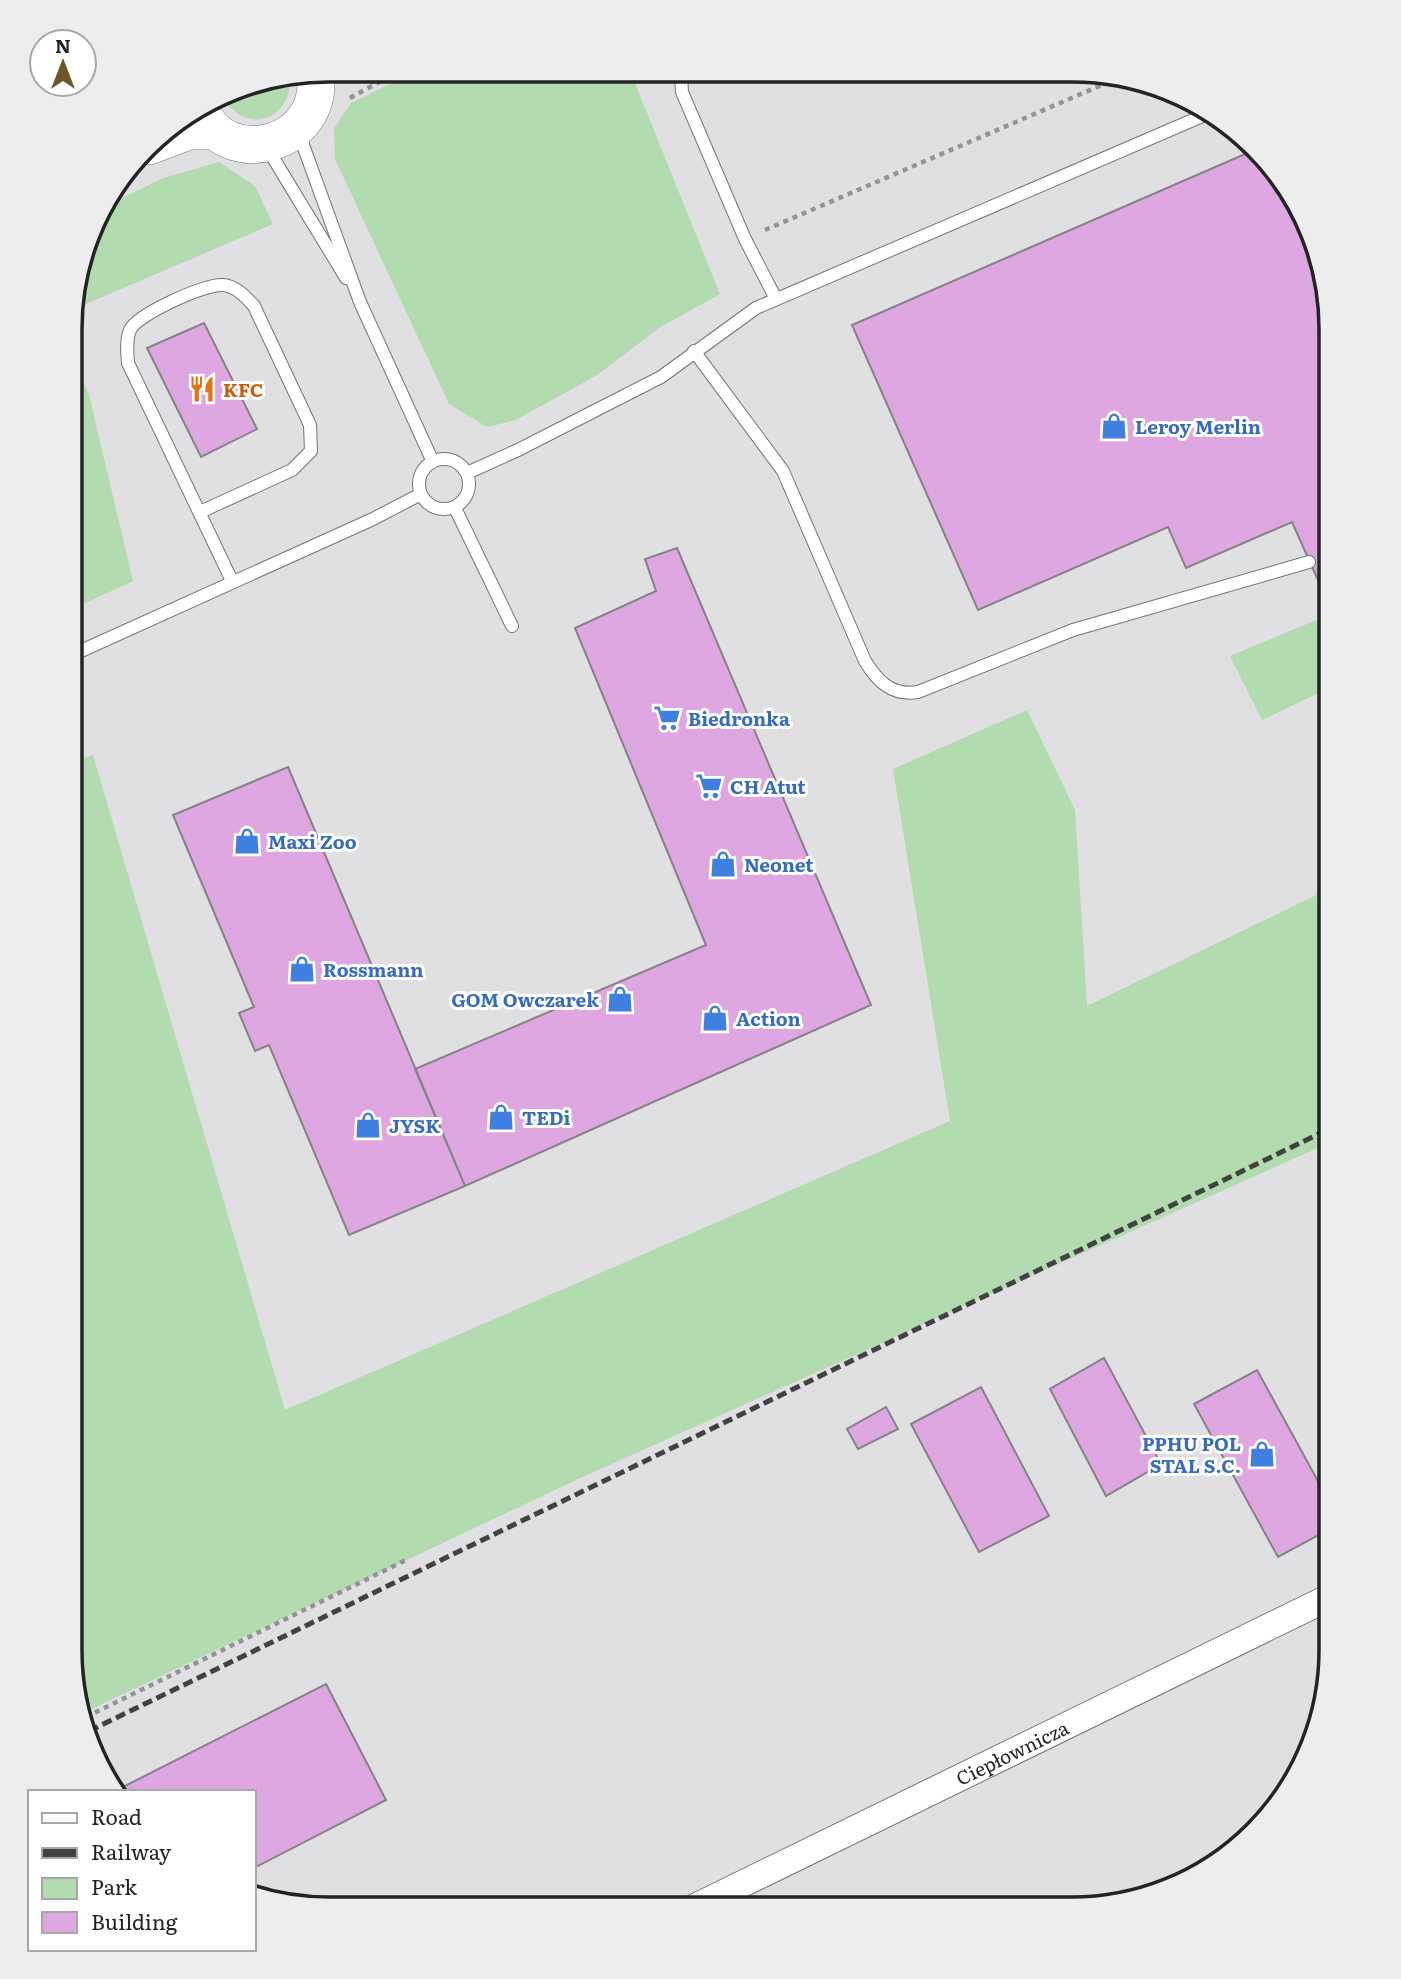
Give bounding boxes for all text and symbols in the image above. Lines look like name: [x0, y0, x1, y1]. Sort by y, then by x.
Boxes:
north arrow: [28, 28, 98, 98]
text: N: [55, 31, 71, 59]
restaurant icon: KFC: [187, 374, 217, 404]
place label: KFC: [223, 375, 263, 403]
shop icon: Leroy Merlin: [1099, 411, 1129, 441]
place label: Leroy Merlin: [1135, 412, 1261, 440]
supermarket icon: Biedronka: [652, 703, 682, 733]
place label: Biedronka: [688, 704, 790, 732]
supermarket icon: CH Atut: [694, 771, 724, 801]
place label: CH Atut: [730, 772, 806, 800]
shop icon: Maxi Zoo: [232, 826, 262, 856]
place label: Maxi Zoo: [268, 827, 357, 855]
shop icon: Neonet: [708, 849, 738, 879]
place label: Neonet: [744, 850, 814, 878]
shop icon: Rossmann: [287, 954, 317, 984]
place label: Rossmann: [323, 955, 423, 983]
shop icon: GOM Owczarek: [605, 984, 635, 1014]
place label: GOM Owczarek: [451, 985, 599, 1013]
shop icon: Action: [700, 1003, 730, 1033]
place label: Action: [736, 1004, 801, 1032]
shop icon: TEDi: [486, 1102, 516, 1132]
place label: TEDi: [522, 1103, 571, 1131]
shop icon: JYSK: [353, 1110, 383, 1140]
place label: JYSK: [389, 1111, 440, 1139]
place label: PPHU POL STAL S.C.: [1142, 1429, 1241, 1479]
shop icon: PPHU POL STAL S.C.: [1247, 1439, 1277, 1469]
street label: Ciepłownicza: [951, 1713, 1074, 1792]
legend: [28, 1790, 256, 1951]
text: Road: [91, 1800, 142, 1831]
text: Railway: [91, 1835, 172, 1866]
text: Park: [91, 1870, 137, 1901]
text: Building: [91, 1905, 178, 1936]

